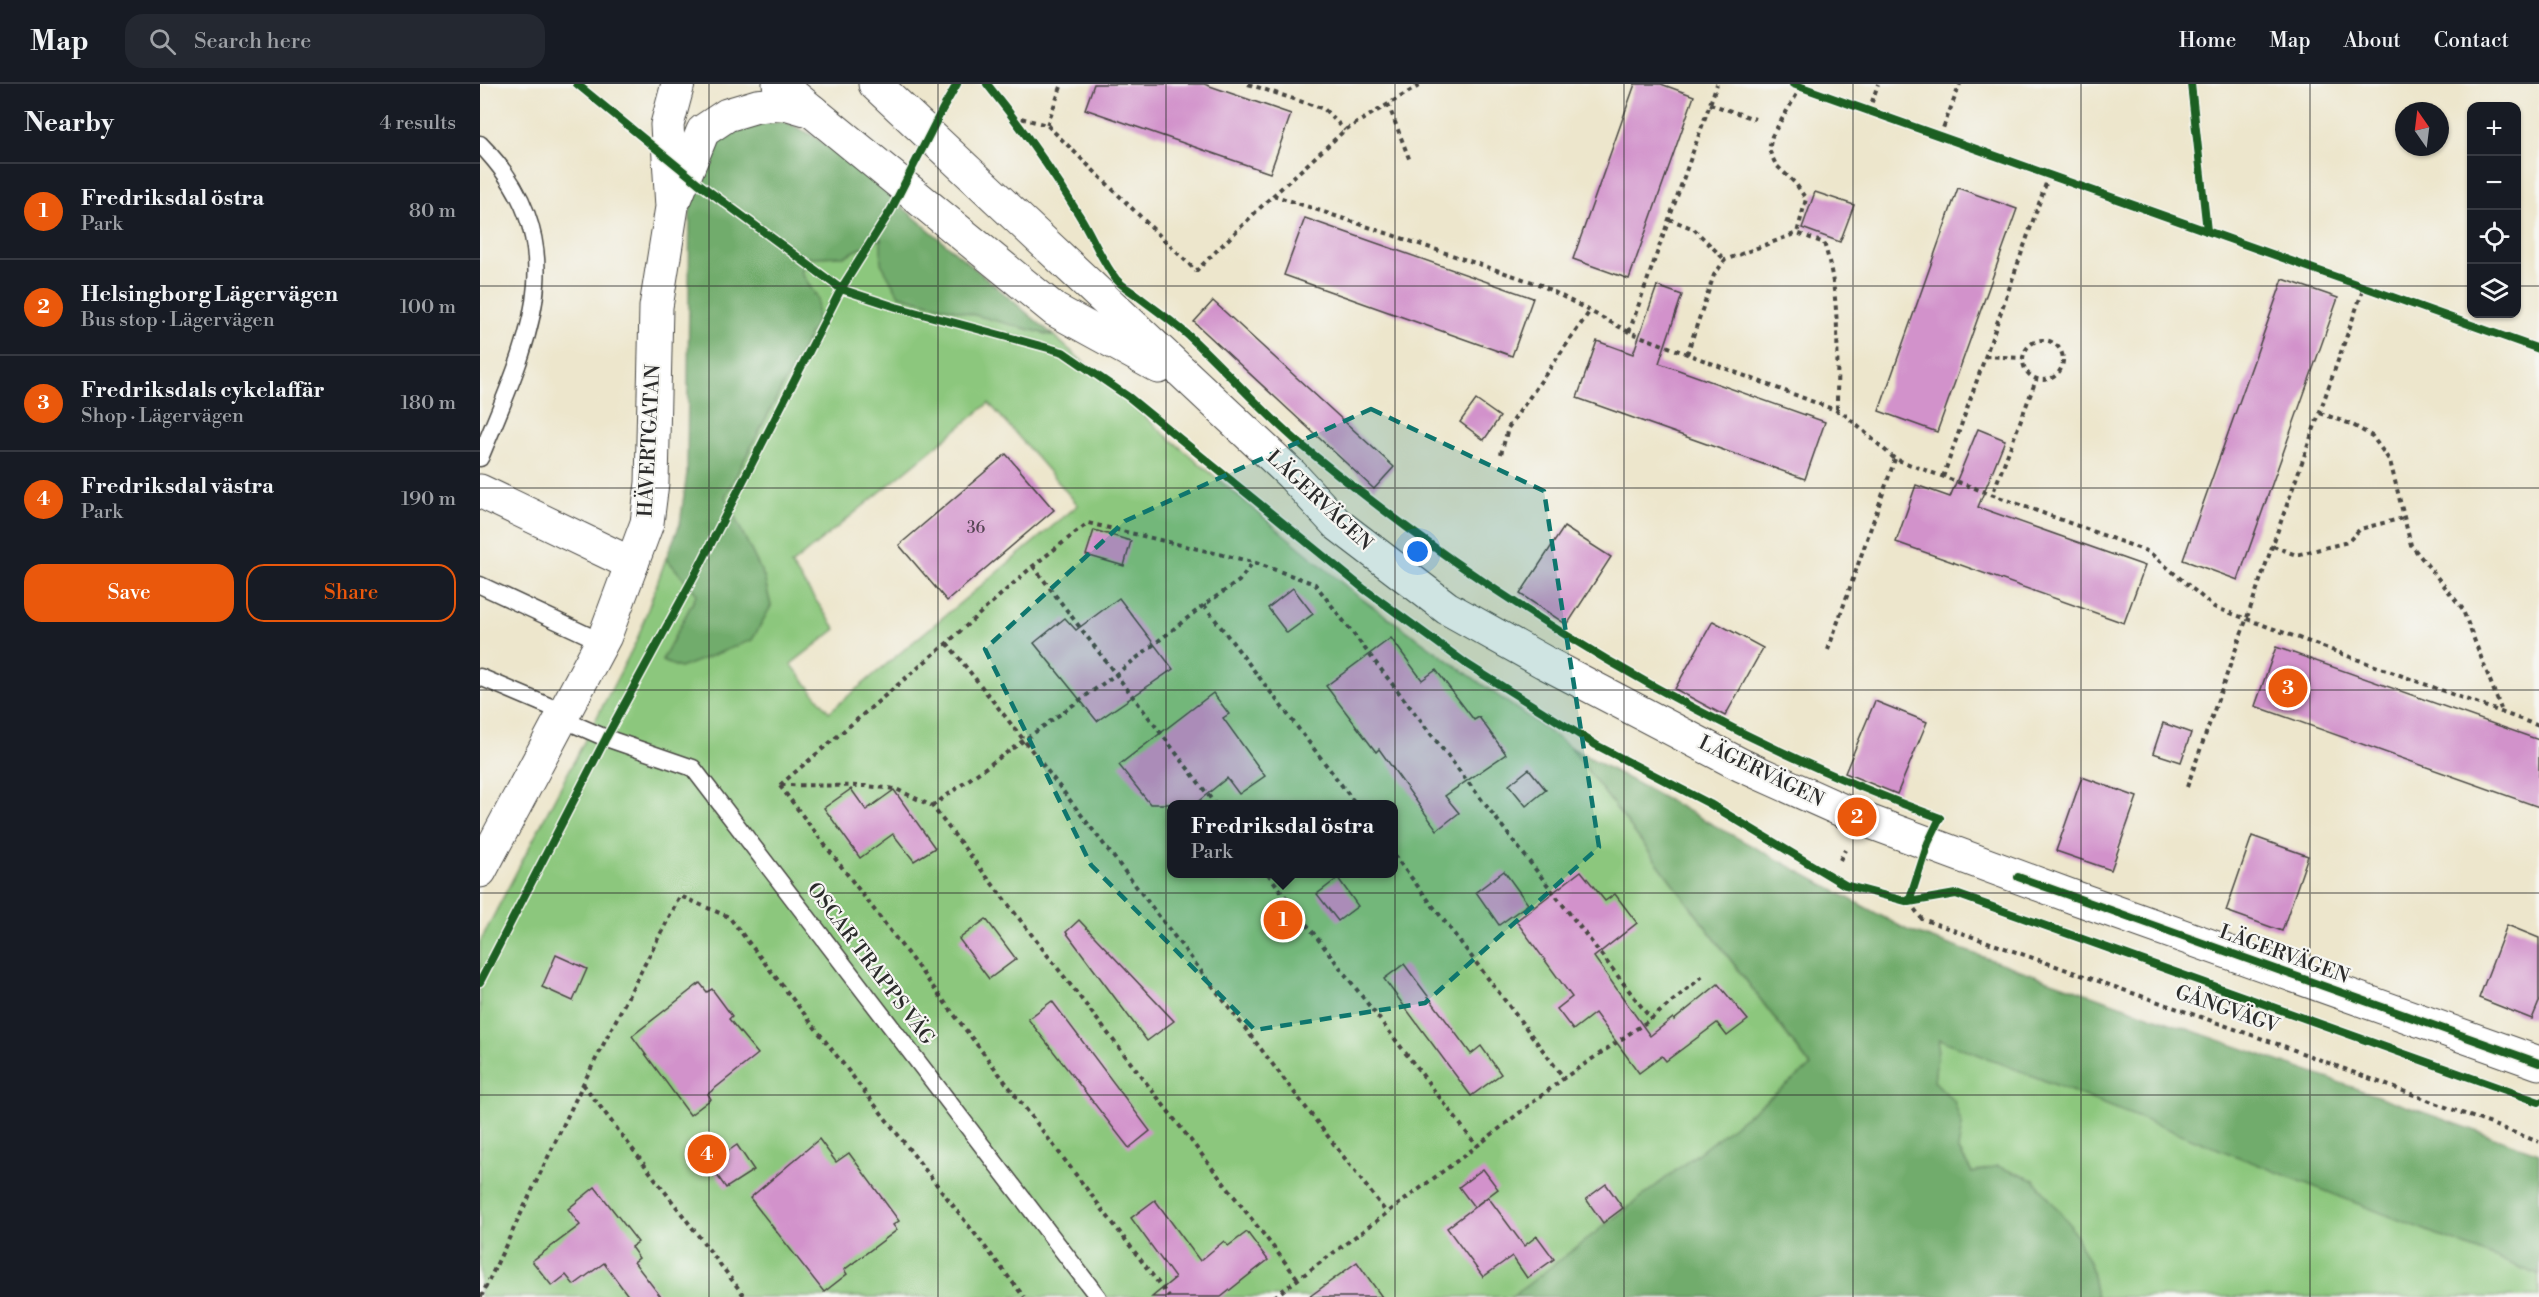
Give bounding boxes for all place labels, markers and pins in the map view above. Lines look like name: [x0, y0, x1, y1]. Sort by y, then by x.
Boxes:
pin: 3: [2268, 666, 2308, 710]
pin: 2: [1838, 794, 1876, 840]
pin: 1: [1264, 898, 1302, 942]
pin: 4: [688, 1132, 726, 1176]

